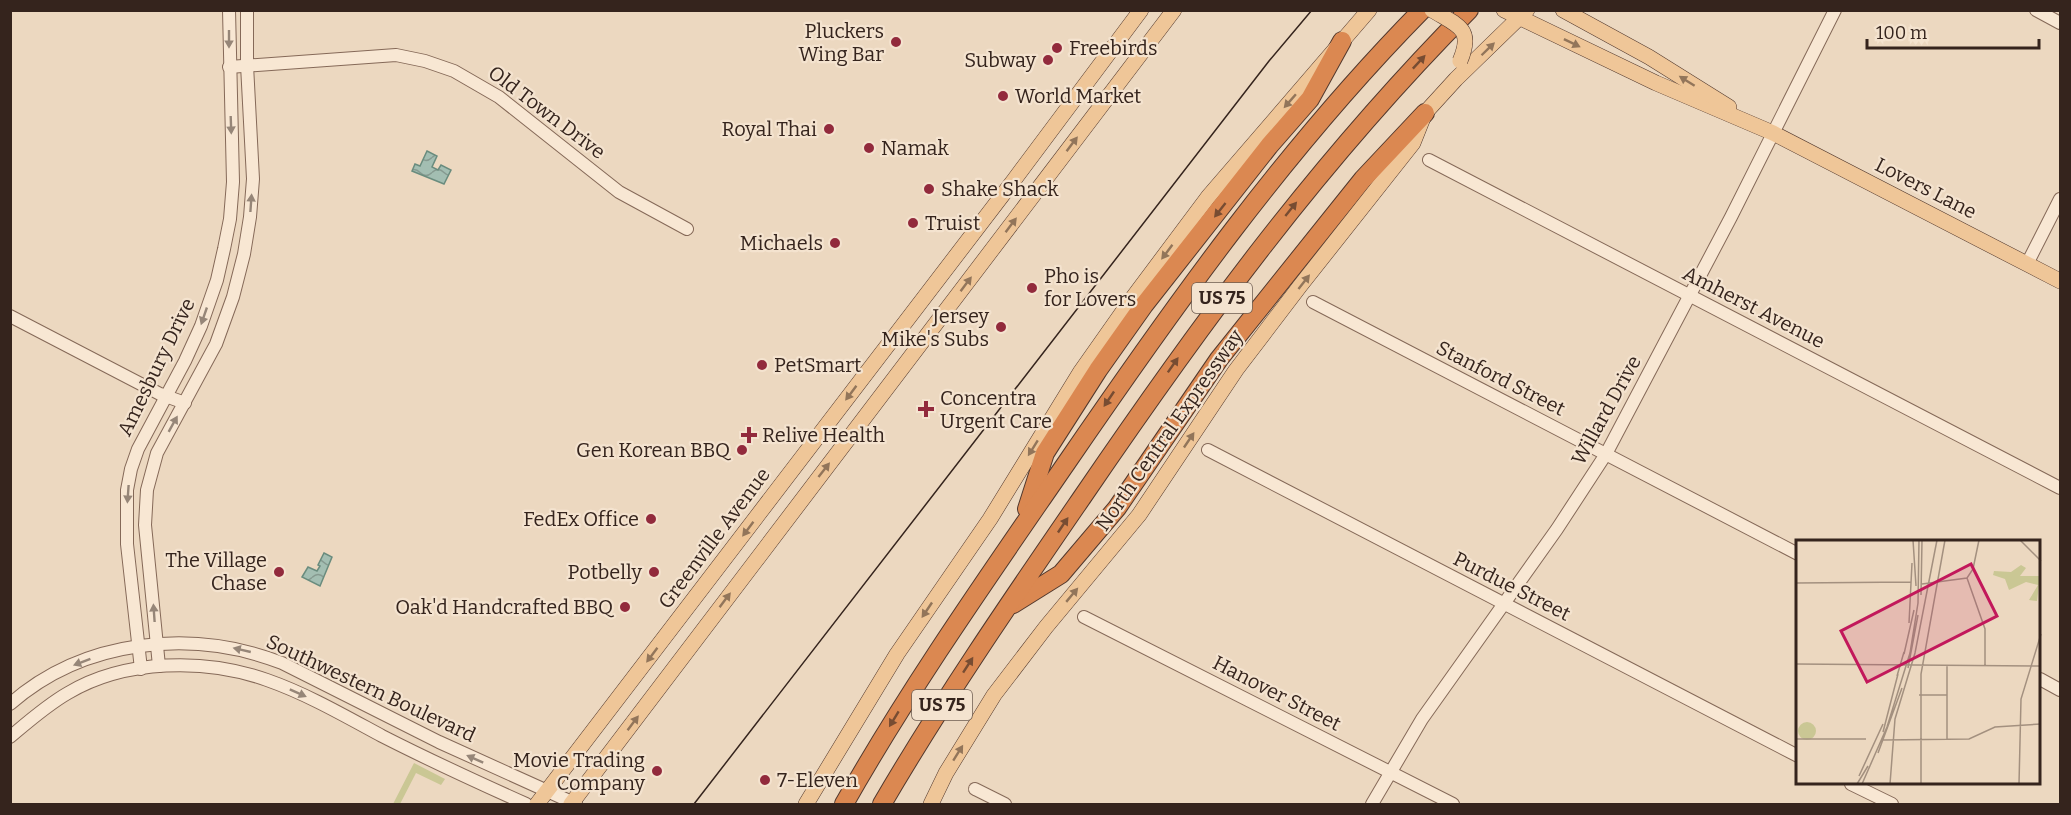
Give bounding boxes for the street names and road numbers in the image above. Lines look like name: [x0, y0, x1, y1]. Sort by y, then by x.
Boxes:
street label: Old Town Drive: [484, 60, 610, 164]
street label: Lovers Lane: [1871, 152, 1981, 224]
street label: Amherst Avenue: [1679, 261, 1829, 353]
road number: US 75: [1192, 283, 1252, 313]
street label: Amesbury Drive: [112, 294, 200, 440]
street label: North Central Expressway: [1090, 324, 1248, 535]
street label: Stanford Street: [1433, 335, 1569, 421]
street label: Willard Drive: [1566, 351, 1646, 469]
street label: Greenville Avenue: [653, 463, 775, 613]
street label: Purdue Street: [1449, 546, 1575, 626]
street label: Southwestern Boulevard: [263, 629, 480, 747]
street label: Hanover Street: [1209, 650, 1345, 736]
road number: US 75: [912, 690, 972, 720]

